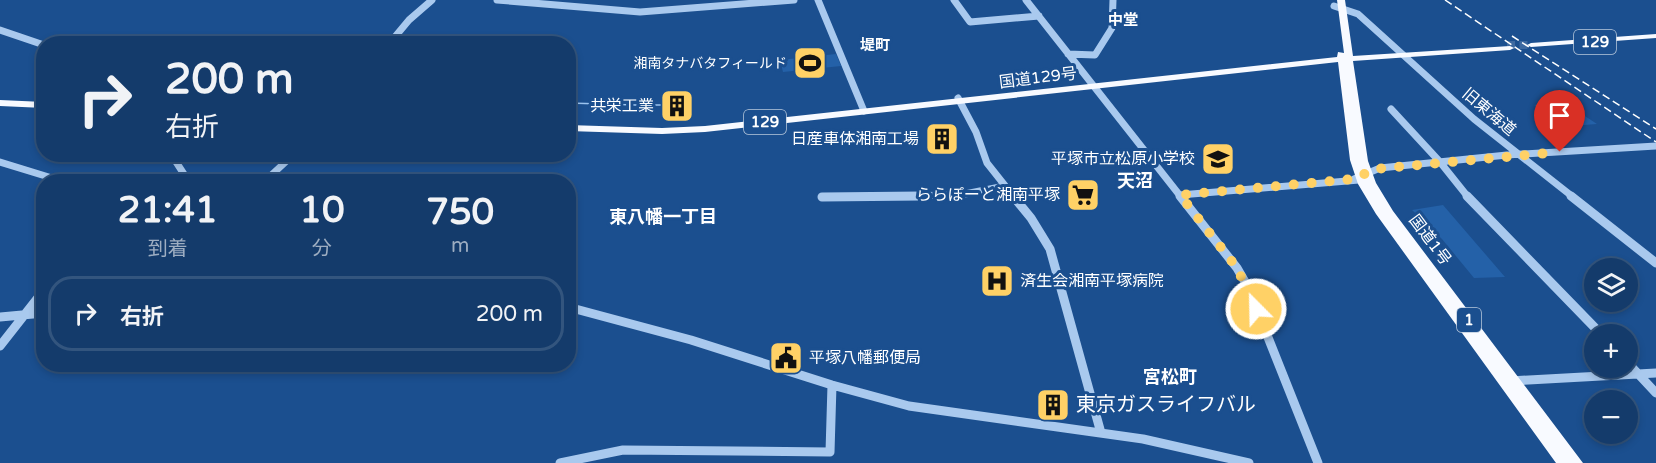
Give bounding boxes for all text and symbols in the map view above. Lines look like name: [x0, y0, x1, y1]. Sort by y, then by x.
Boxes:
district label: 中堂: [1108, 11, 1138, 29]
road number: 129: [1574, 30, 1616, 54]
district label: 堤町: [860, 36, 890, 54]
sports icon: 湘南タナバタフィールド: [792, 45, 828, 81]
text: 200 m: [165, 54, 294, 105]
place label: 湘南タナバタフィールド: [633, 55, 787, 72]
icon: right: [66, 60, 144, 138]
street label: 国道129号: [998, 63, 1078, 93]
street label: 旧東海道: [1458, 84, 1520, 140]
building icon: 共栄工業: [659, 88, 695, 124]
pin: [1534, 90, 1585, 152]
place label: 共栄工業: [590, 96, 654, 116]
icon: arrive: [1543, 99, 1576, 132]
road number: 129: [744, 110, 786, 134]
text: 右折: [165, 111, 219, 144]
building icon: 日産車体湘南工場: [924, 121, 960, 157]
place label: 日産車体湘南工場: [791, 129, 919, 149]
school or university icon: 平塚市立松原小学校: [1200, 141, 1236, 177]
place label: 平塚市立松原小学校: [1051, 149, 1195, 169]
district label: 天沼: [1117, 170, 1153, 192]
supermarket icon: ららぽーと湘南平塚: [1065, 177, 1101, 213]
place label: ららぽーと湘南平塚: [916, 185, 1060, 205]
text: 21:41: [118, 189, 218, 232]
text: 10: [299, 189, 345, 232]
text: 750: [426, 191, 494, 234]
district label: 東八幡一丁目: [609, 206, 717, 228]
street label: 国道1号: [1405, 211, 1455, 269]
text: m: [451, 234, 469, 258]
text: 到着: [148, 237, 188, 261]
text: 分: [312, 237, 332, 261]
map controls: [1584, 258, 1638, 444]
button: layers: [1584, 258, 1638, 312]
hospital icon: 済生会湘南平塚病院: [979, 263, 1015, 299]
place label: 済生会湘南平塚病院: [1020, 271, 1164, 291]
position arrow: [1224, 277, 1288, 341]
icon: right: [69, 297, 102, 330]
text: 200 m: [476, 301, 543, 327]
text: 右折: [120, 304, 164, 330]
road number: 1: [1457, 308, 1481, 332]
button: +: [1584, 324, 1638, 378]
public building icon: 平塚八幡郵便局: [768, 340, 804, 376]
place label: 平塚八幡郵便局: [809, 348, 921, 368]
district label: 宮松町: [1143, 366, 1197, 388]
building icon: 東京ガスライフバル: [1035, 387, 1071, 423]
button: −: [1584, 390, 1638, 444]
place label: 東京ガスライフバル: [1076, 393, 1256, 417]

